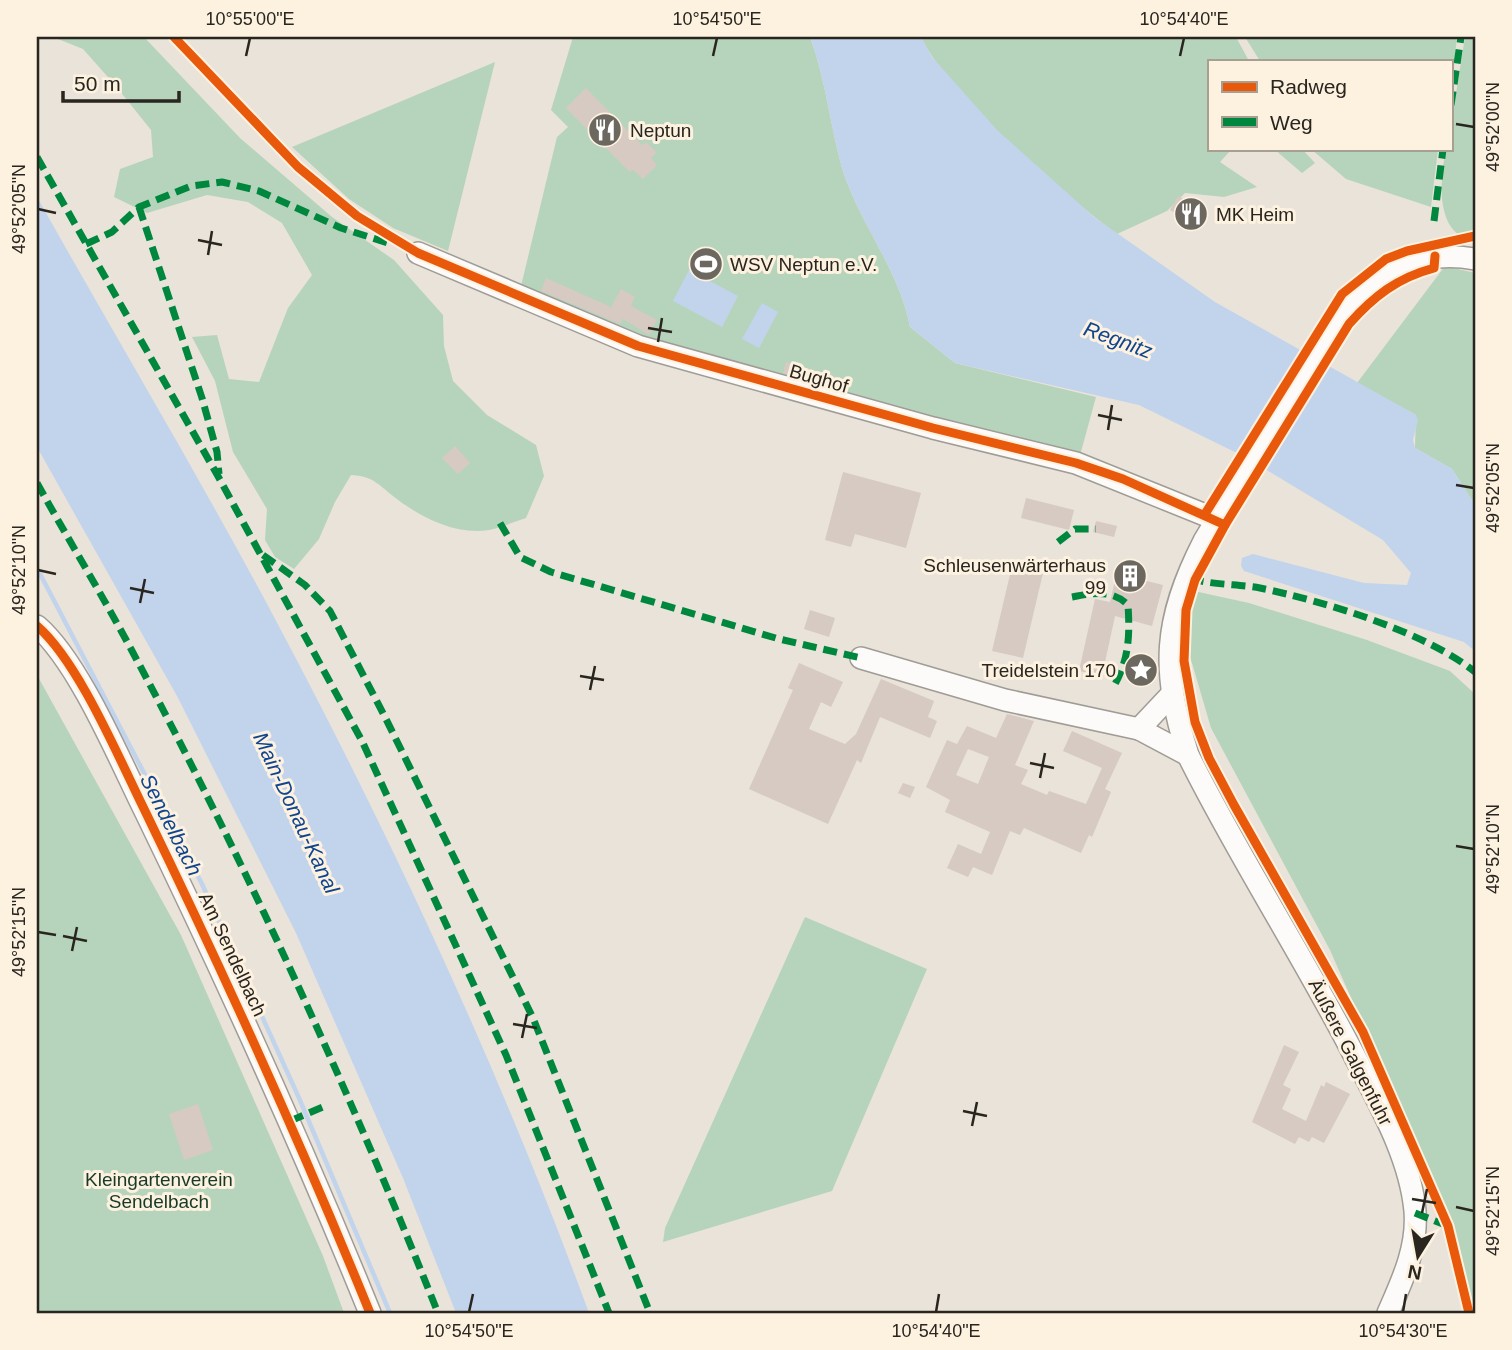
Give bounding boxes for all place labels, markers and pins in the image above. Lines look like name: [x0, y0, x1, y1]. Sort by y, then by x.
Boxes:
restaurant icon: Neptun: [586, 111, 624, 149]
place label: Neptun: [630, 120, 691, 141]
restaurant icon: MK Heim: [1172, 195, 1210, 233]
place label: MK Heim: [1216, 204, 1294, 225]
sports icon: WSV Neptun e.V.: [687, 245, 725, 283]
place label: WSV Neptun e.V.: [730, 254, 877, 275]
place label: Schleusenwärterhaus 99: [923, 555, 1106, 598]
building icon: Schleusenwärterhaus 99: [1111, 557, 1149, 595]
place icon: Treidelstein 170: [1122, 651, 1160, 689]
place label: Treidelstein 170: [982, 660, 1116, 681]

